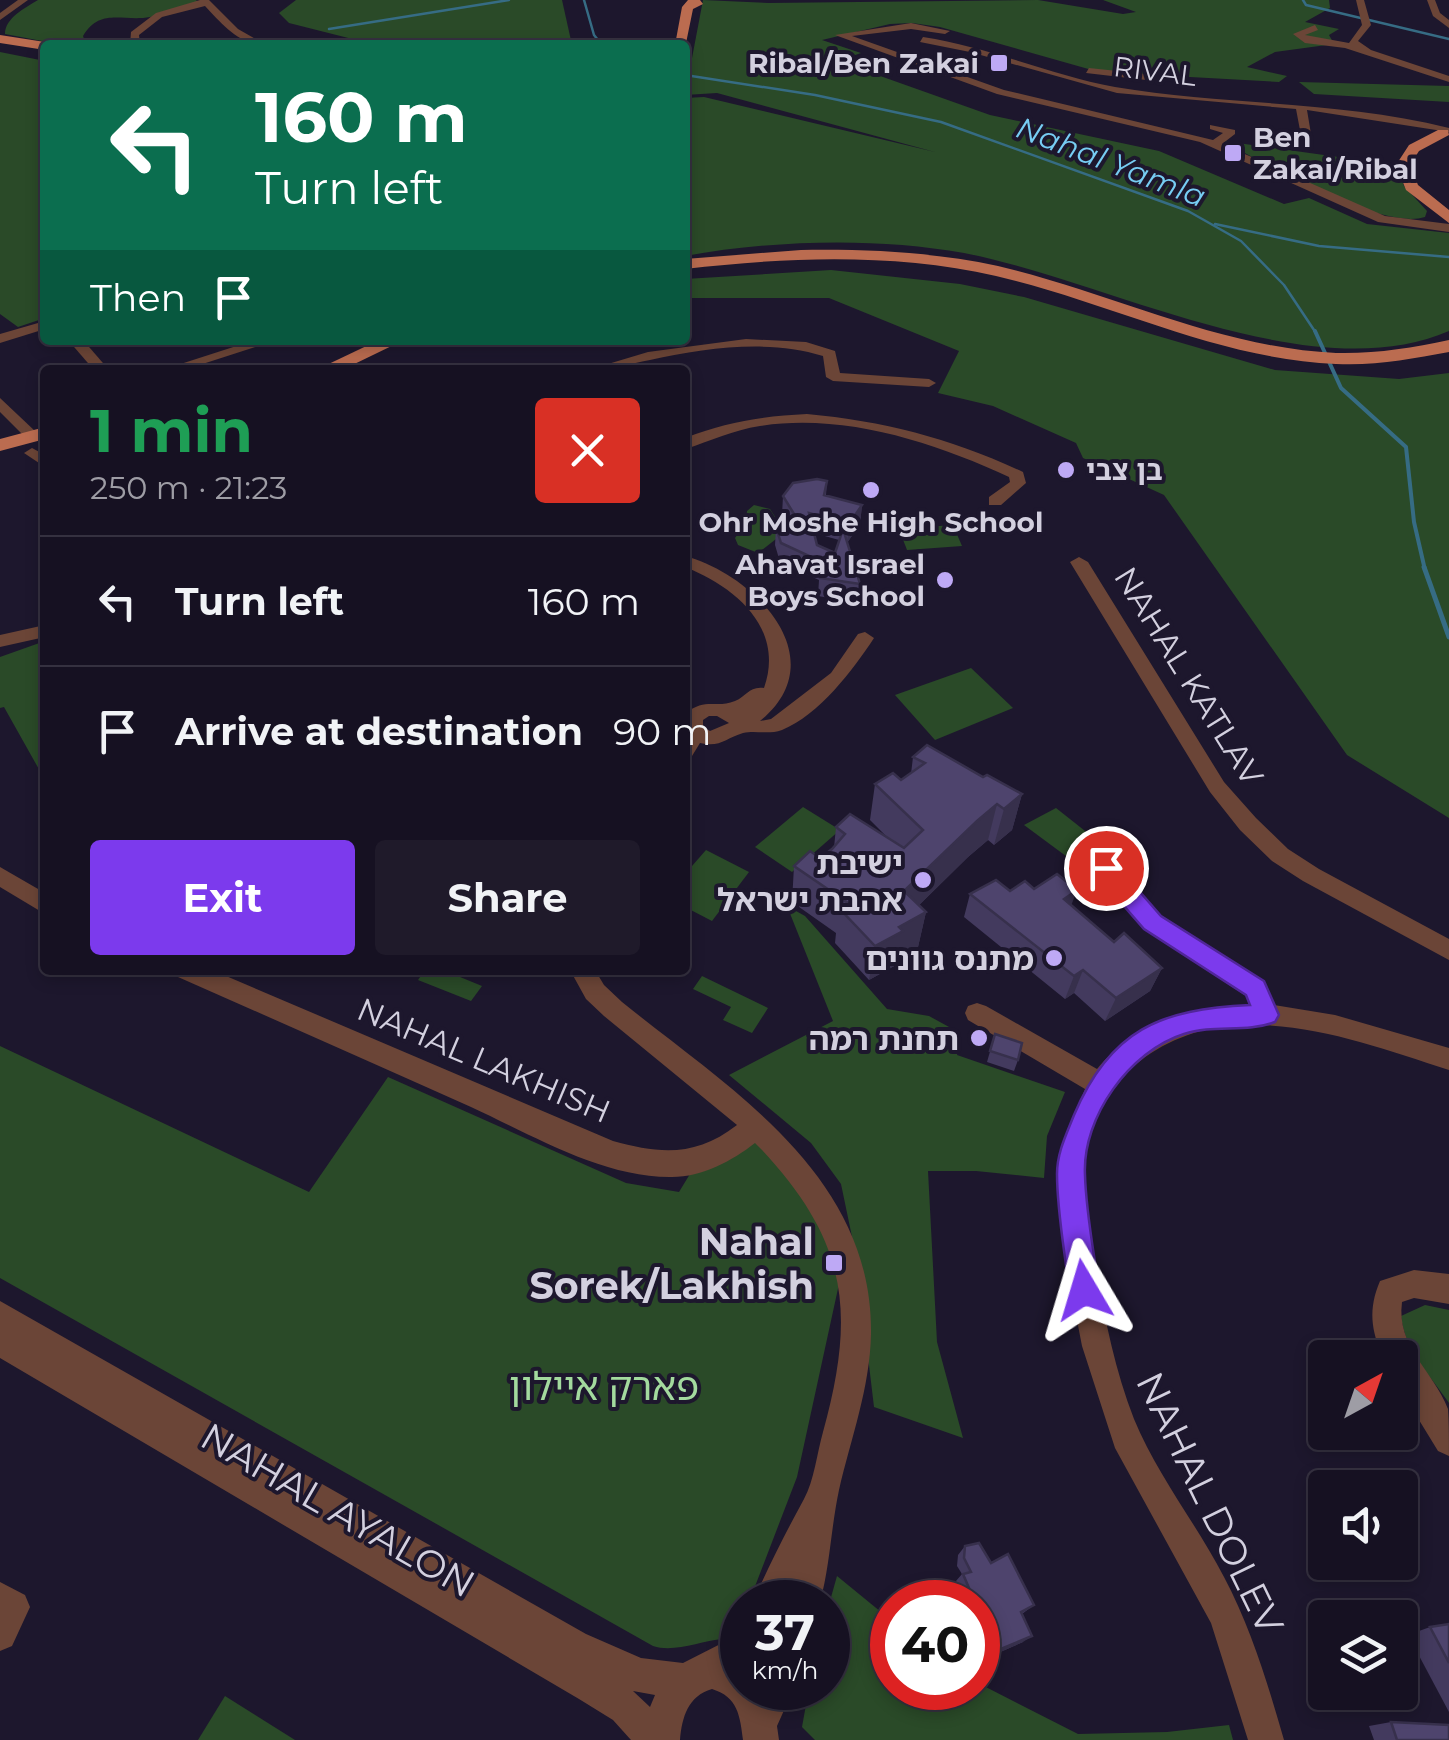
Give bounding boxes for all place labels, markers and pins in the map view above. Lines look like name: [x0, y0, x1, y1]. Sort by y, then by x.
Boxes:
place label: Ribal/Ben Zakai: [748, 46, 979, 80]
marker: Ribal/Ben Zakai: [988, 52, 1010, 74]
place label: Ben Zakai/Ribal: [1253, 120, 1418, 186]
marker: Ben Zakai/Ribal: [1222, 142, 1244, 164]
place label: בן צבי: [1086, 453, 1163, 487]
marker: בן צבי: [1055, 459, 1077, 481]
marker: Ohr Moshe High School: [860, 479, 882, 501]
place label: Ohr Moshe High School: [699, 505, 1043, 539]
place label: Ahavat Israel Boys School: [734, 547, 925, 613]
marker: Ahavat Israel Boys School: [934, 569, 956, 591]
pin: [1064, 826, 1149, 911]
place label: ישיבת אהבת ישראל: [717, 843, 903, 919]
marker: ישיבת אהבת ישראל: [912, 869, 934, 891]
place label: מתנס גוונים: [865, 939, 1034, 978]
marker: מתנס גוונים: [1043, 947, 1065, 969]
place label: תחנת רמה: [808, 1019, 959, 1058]
marker: תחנת רמה: [968, 1027, 990, 1049]
place label: Nahal Sorek/Lakhish: [529, 1218, 814, 1309]
marker: Nahal Sorek/Lakhish: [823, 1252, 845, 1274]

